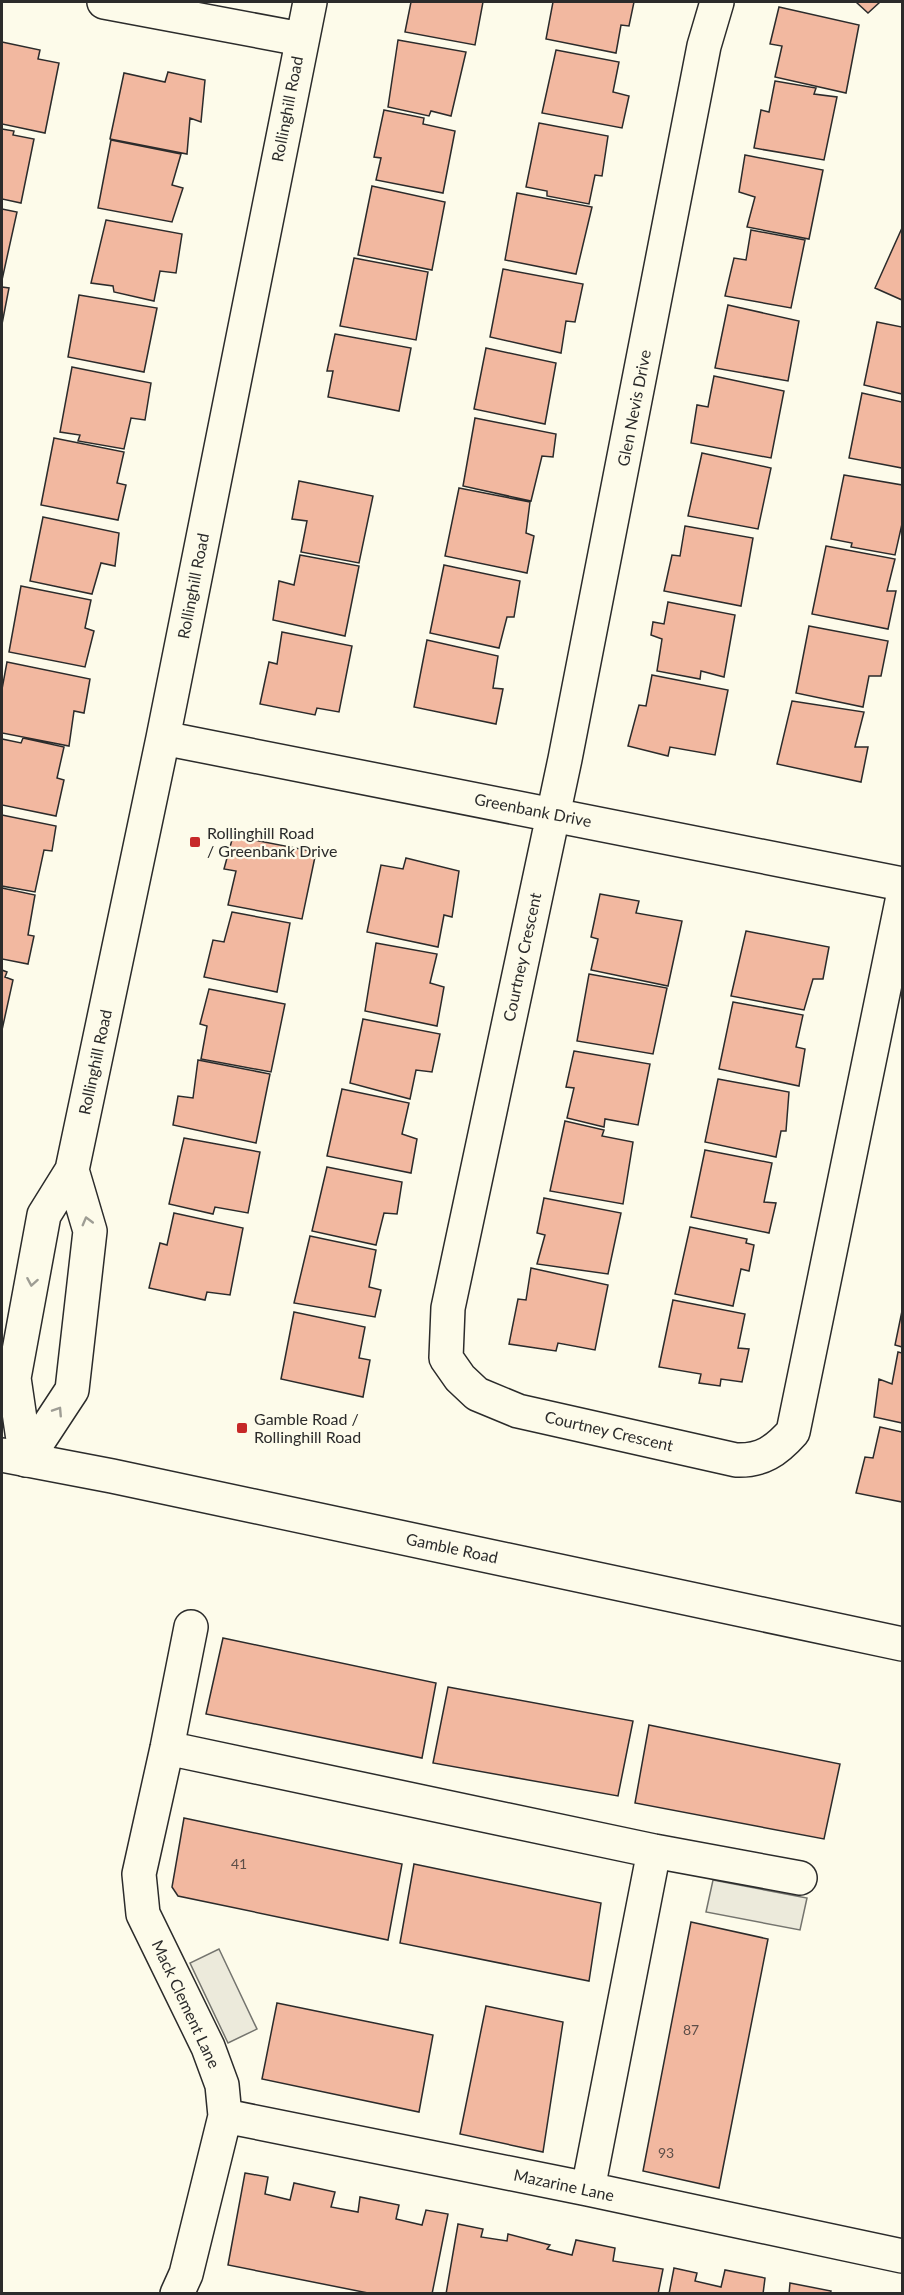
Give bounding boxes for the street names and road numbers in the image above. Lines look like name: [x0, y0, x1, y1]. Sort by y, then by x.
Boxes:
street label: Rollinghill Road: [267, 55, 306, 163]
street label: Glen Nevis Drive: [613, 348, 654, 468]
street label: Rollinghill Road: [173, 532, 212, 640]
street label: Greenbank Drive: [473, 789, 593, 830]
street label: Courtney Crescent: [499, 890, 544, 1023]
street label: Rollinghill Road: [74, 1008, 115, 1116]
street label: Courtney Crescent: [543, 1406, 675, 1455]
street label: Gamble Road: [404, 1528, 500, 1567]
street label: Mack Clement Lane: [148, 1937, 224, 2071]
street label: Mazarine Lane: [512, 2165, 616, 2204]

